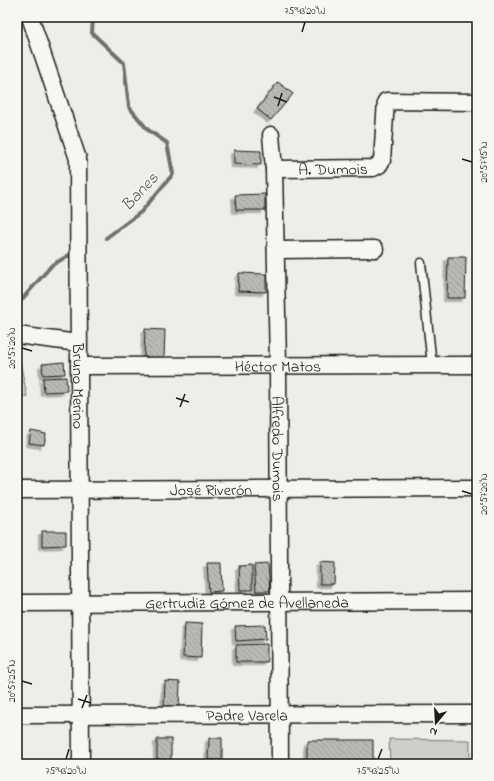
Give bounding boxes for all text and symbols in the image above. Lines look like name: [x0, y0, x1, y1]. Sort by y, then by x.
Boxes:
text: 75°43'20"W: [284, 4, 326, 19]
text: 20°57'15"N: [477, 141, 492, 182]
street label: A. Dumois: [298, 158, 368, 183]
water label: Banes: [116, 167, 165, 217]
text: 20°57'20"N: [5, 327, 20, 369]
street label: Bruno Merino: [65, 342, 89, 429]
street label: Héctor Matos: [235, 355, 321, 380]
street label: Alfredo Dumois: [264, 396, 289, 502]
text: 20°57'20"N: [477, 473, 492, 515]
street label: José Riverón: [170, 479, 252, 503]
street label: Gertrudiz Gómez de Avellaneda: [145, 592, 349, 616]
text: 20°57'25"N: [5, 659, 20, 702]
north arrow: [416, 703, 456, 743]
street label: Padre Varela: [206, 704, 288, 729]
text: N: [427, 723, 439, 740]
text: 75°43'20"W: [45, 764, 87, 779]
text: 75°43'25"W: [357, 764, 400, 779]

